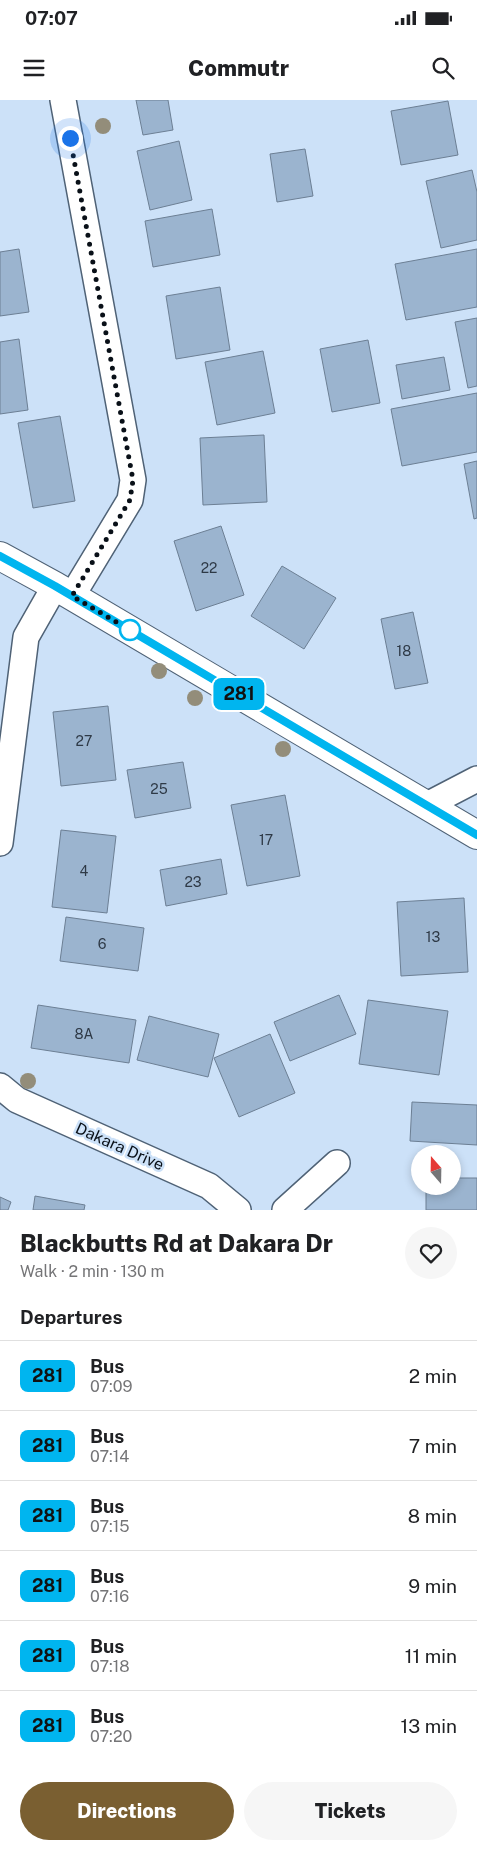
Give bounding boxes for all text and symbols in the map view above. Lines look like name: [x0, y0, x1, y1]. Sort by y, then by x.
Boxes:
text: 07:07: [25, 7, 78, 29]
icon: menu: [20, 54, 48, 82]
icon: search: [429, 54, 457, 82]
text: Commutr: [188, 55, 289, 81]
your location: [58, 126, 83, 151]
house number: 22: [201, 560, 217, 576]
unlabelled marker: [119, 619, 141, 641]
house number: 18: [397, 643, 411, 659]
line badge: 281: [210, 678, 268, 710]
text: 281: [223, 683, 255, 704]
house number: 27: [76, 733, 92, 749]
house number: 25: [150, 781, 168, 797]
house number: 17: [259, 832, 273, 848]
house number: 4: [80, 863, 89, 879]
house number: 23: [184, 874, 202, 890]
house number: 13: [426, 929, 440, 945]
house number: 6: [98, 936, 107, 952]
house number: 8A: [74, 1026, 94, 1042]
street label: Dakara Drive: [73, 1119, 167, 1174]
north arrow: [411, 1145, 461, 1195]
map controls: [411, 1145, 461, 1195]
button: heart: [405, 1227, 457, 1279]
text: Blackbutts Rd at Dakara Dr: [20, 1229, 333, 1257]
text: Walk · 2 min · 130 m: [20, 1262, 164, 1281]
text: Departures: [20, 1306, 123, 1328]
text: Bus: [90, 1355, 124, 1377]
text: 281: [32, 1365, 63, 1386]
text: 2 min: [409, 1365, 457, 1387]
text: 07:09: [90, 1377, 132, 1396]
text: Bus: [90, 1425, 124, 1447]
text: 281: [32, 1435, 63, 1456]
text: 7 min: [409, 1435, 457, 1457]
text: 07:14: [90, 1447, 129, 1466]
text: Bus: [90, 1495, 124, 1517]
text: 281: [32, 1505, 63, 1526]
text: 8 min: [408, 1505, 457, 1527]
text: 07:15: [90, 1517, 129, 1536]
text: Bus: [90, 1565, 124, 1587]
text: 281: [32, 1575, 63, 1596]
text: 9 min: [408, 1575, 457, 1597]
text: 07:16: [90, 1587, 129, 1606]
text: Bus: [90, 1635, 124, 1657]
text: 281: [32, 1645, 63, 1666]
text: 11 min: [405, 1645, 457, 1667]
text: 07:18: [90, 1657, 130, 1676]
text: Bus: [90, 1705, 124, 1727]
text: 281: [32, 1715, 63, 1736]
text: 13 min: [400, 1715, 457, 1737]
text: 07:20: [90, 1727, 132, 1746]
button: Directions: [20, 1782, 234, 1840]
button: Tickets: [244, 1782, 457, 1840]

